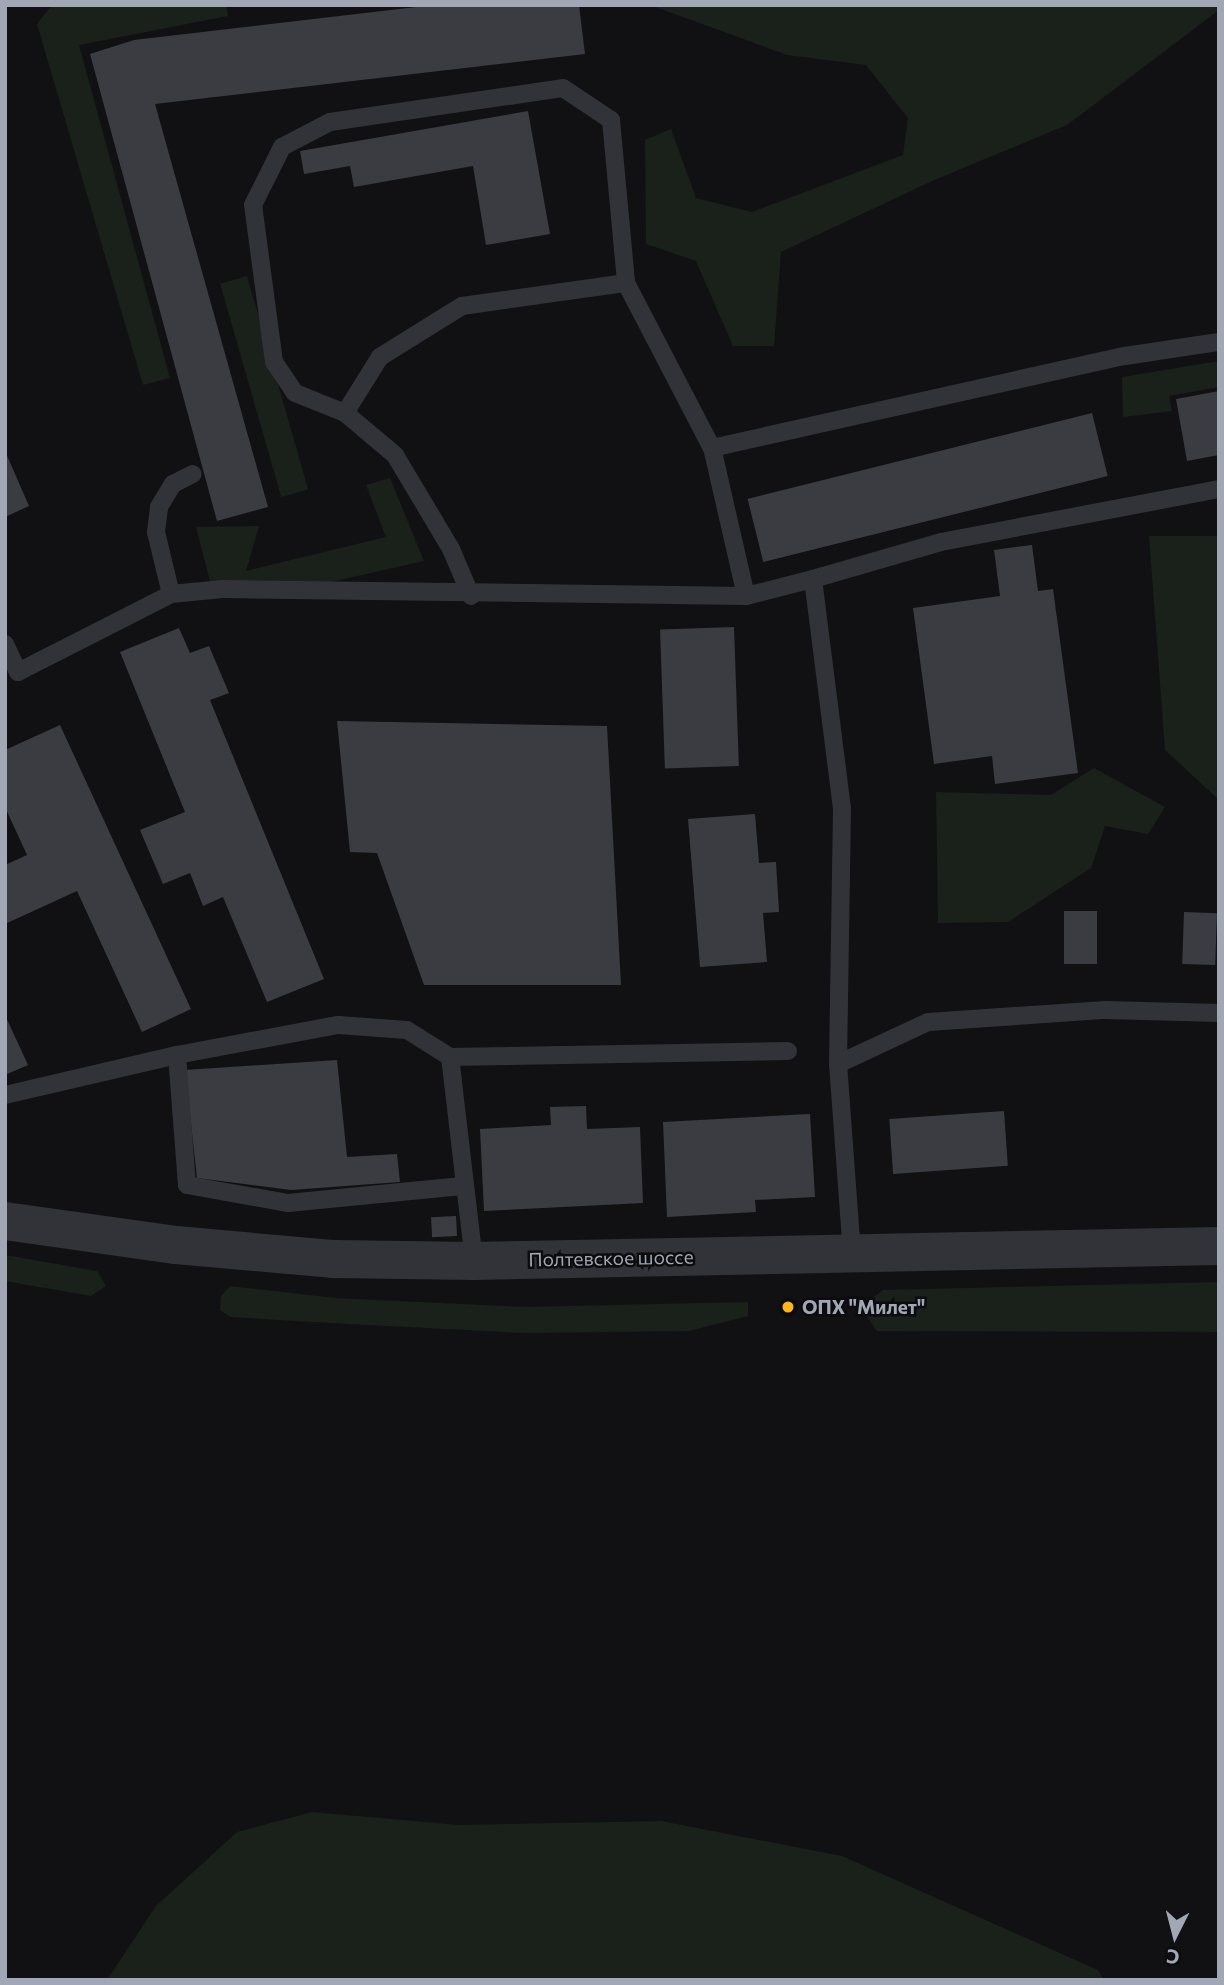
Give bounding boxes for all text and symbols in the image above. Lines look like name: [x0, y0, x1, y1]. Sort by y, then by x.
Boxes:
street label: Полтевское шоссе: [528, 1245, 694, 1271]
place label: ОПХ "Милет": [802, 1296, 925, 1318]
marker: ОПХ "Милет": [780, 1299, 796, 1315]
north arrow: [1140, 1901, 1210, 1971]
text: С: [1165, 1945, 1180, 1969]

